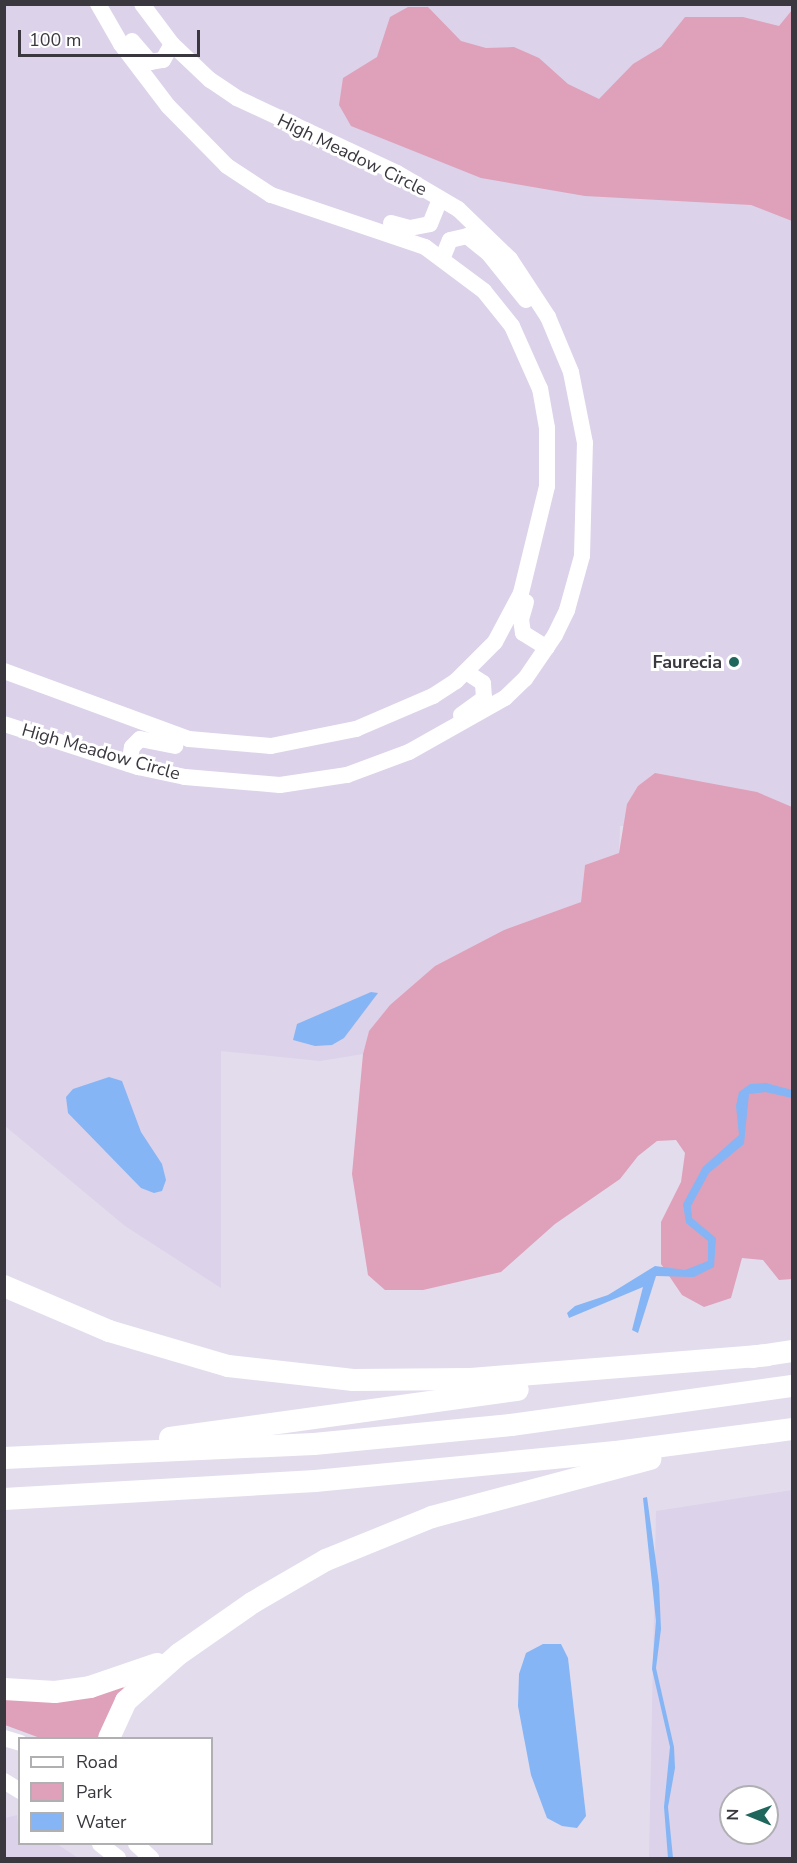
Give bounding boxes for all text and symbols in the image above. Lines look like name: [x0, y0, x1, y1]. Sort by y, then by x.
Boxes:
scale bar: [21, 18, 202, 56]
text: 100 m: [29, 28, 81, 52]
street label: High Meadow Circle: [274, 109, 430, 201]
place label: Faurecia: [652, 651, 722, 673]
marker: Faurecia: [727, 655, 741, 669]
street label: High Meadow Circle: [19, 719, 183, 785]
legend: [18, 1737, 213, 1845]
text: Road: [76, 1750, 118, 1774]
text: Park: [76, 1780, 112, 1804]
north arrow: [719, 1785, 779, 1845]
text: N: [722, 1809, 744, 1821]
text: Water: [76, 1810, 127, 1834]

